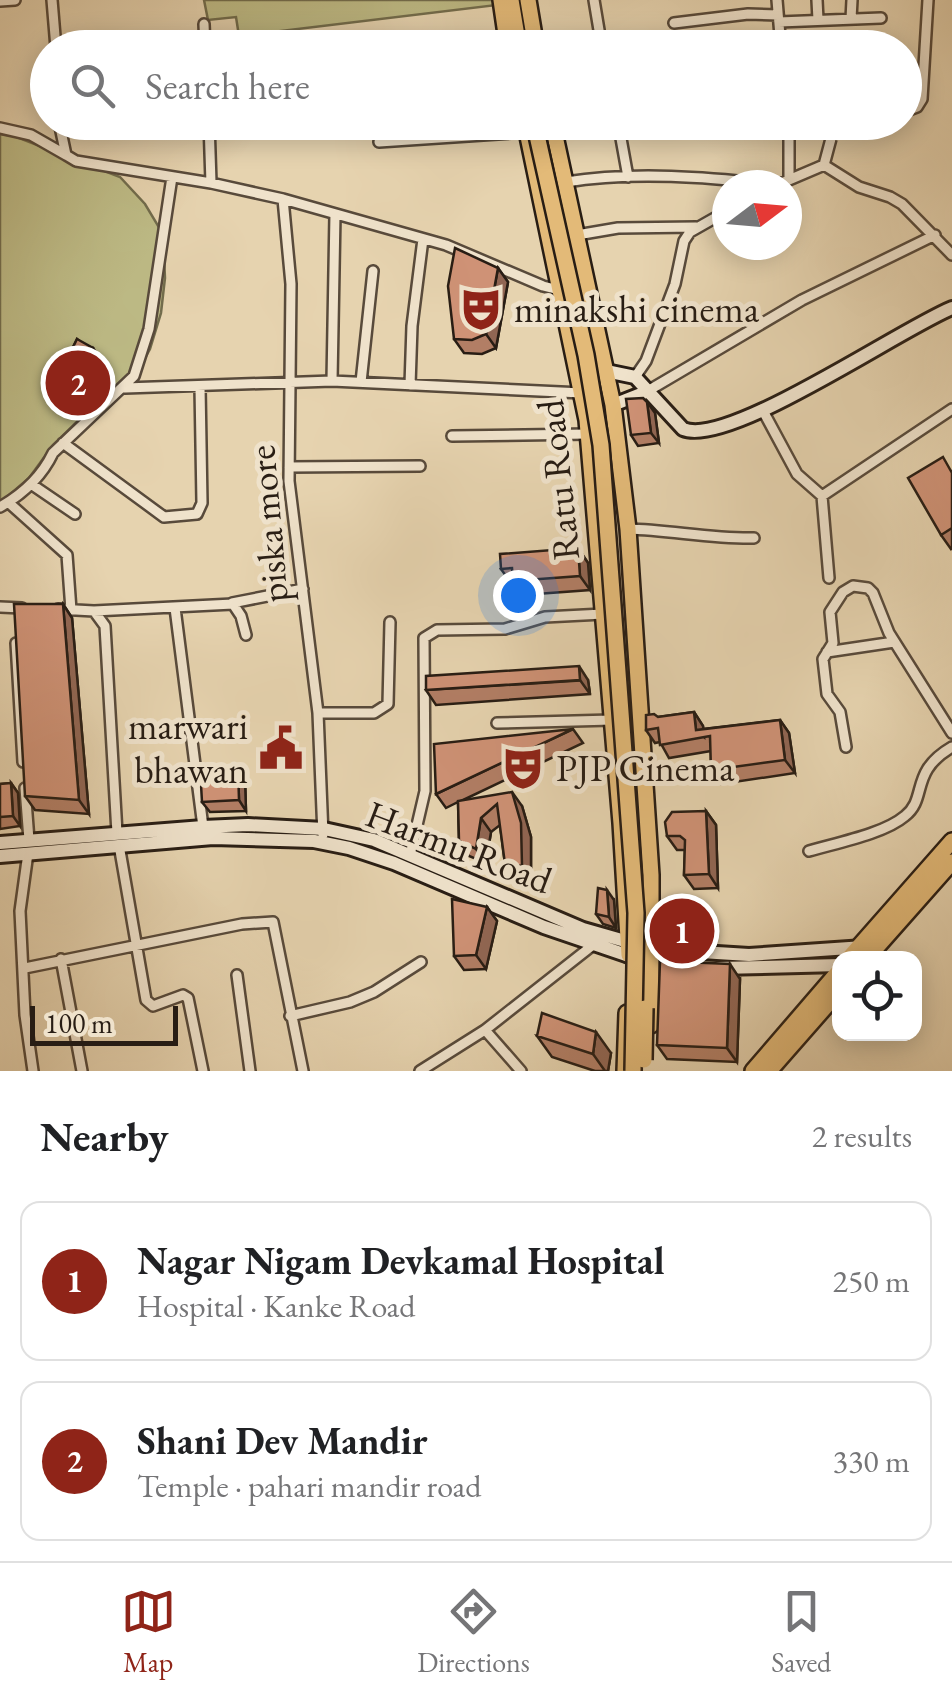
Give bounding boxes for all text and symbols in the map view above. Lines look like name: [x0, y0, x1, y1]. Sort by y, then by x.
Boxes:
search box: [30, 30, 922, 140]
icon: search: [65, 58, 120, 113]
text: Search here: [145, 61, 310, 110]
north arrow: [712, 170, 802, 260]
place label: minakshi cinema: [514, 284, 760, 333]
theatre icon: minakshi cinema: [457, 285, 505, 333]
pin: 2: [46, 346, 110, 420]
street label: Ratu Road: [525, 396, 590, 563]
street label: piska more: [236, 443, 299, 605]
your location: [493, 570, 544, 621]
place label: marwari bhawan: [128, 701, 248, 794]
public building icon: marwari bhawan: [257, 724, 305, 772]
place label: PJP Cinema: [556, 743, 735, 792]
theatre icon: PJP Cinema: [499, 744, 547, 792]
street label: Harmu Road: [359, 789, 560, 905]
pin: 1: [650, 894, 714, 968]
map controls: [832, 951, 922, 1041]
button: locate: [832, 951, 922, 1041]
scale bar: [30, 1001, 178, 1046]
text: 100 m: [45, 1005, 113, 1041]
text: Nearby: [40, 1109, 169, 1164]
text: 2 results: [812, 1115, 912, 1157]
text: Nagar Nigam Devkamal Hospital: [137, 1236, 665, 1285]
text: 1: [66, 1260, 83, 1302]
text: 250 m: [833, 1260, 910, 1302]
text: Hospital · Kanke Road: [137, 1285, 416, 1327]
text: Shani Dev Mandir: [137, 1416, 427, 1465]
text: 2: [66, 1440, 83, 1482]
text: 330 m: [833, 1440, 910, 1482]
text: Temple · pahari mandir road: [137, 1465, 481, 1507]
tab: Map: [121, 1584, 176, 1680]
tab: Directions: [417, 1584, 530, 1680]
tab: Saved: [771, 1584, 831, 1680]

